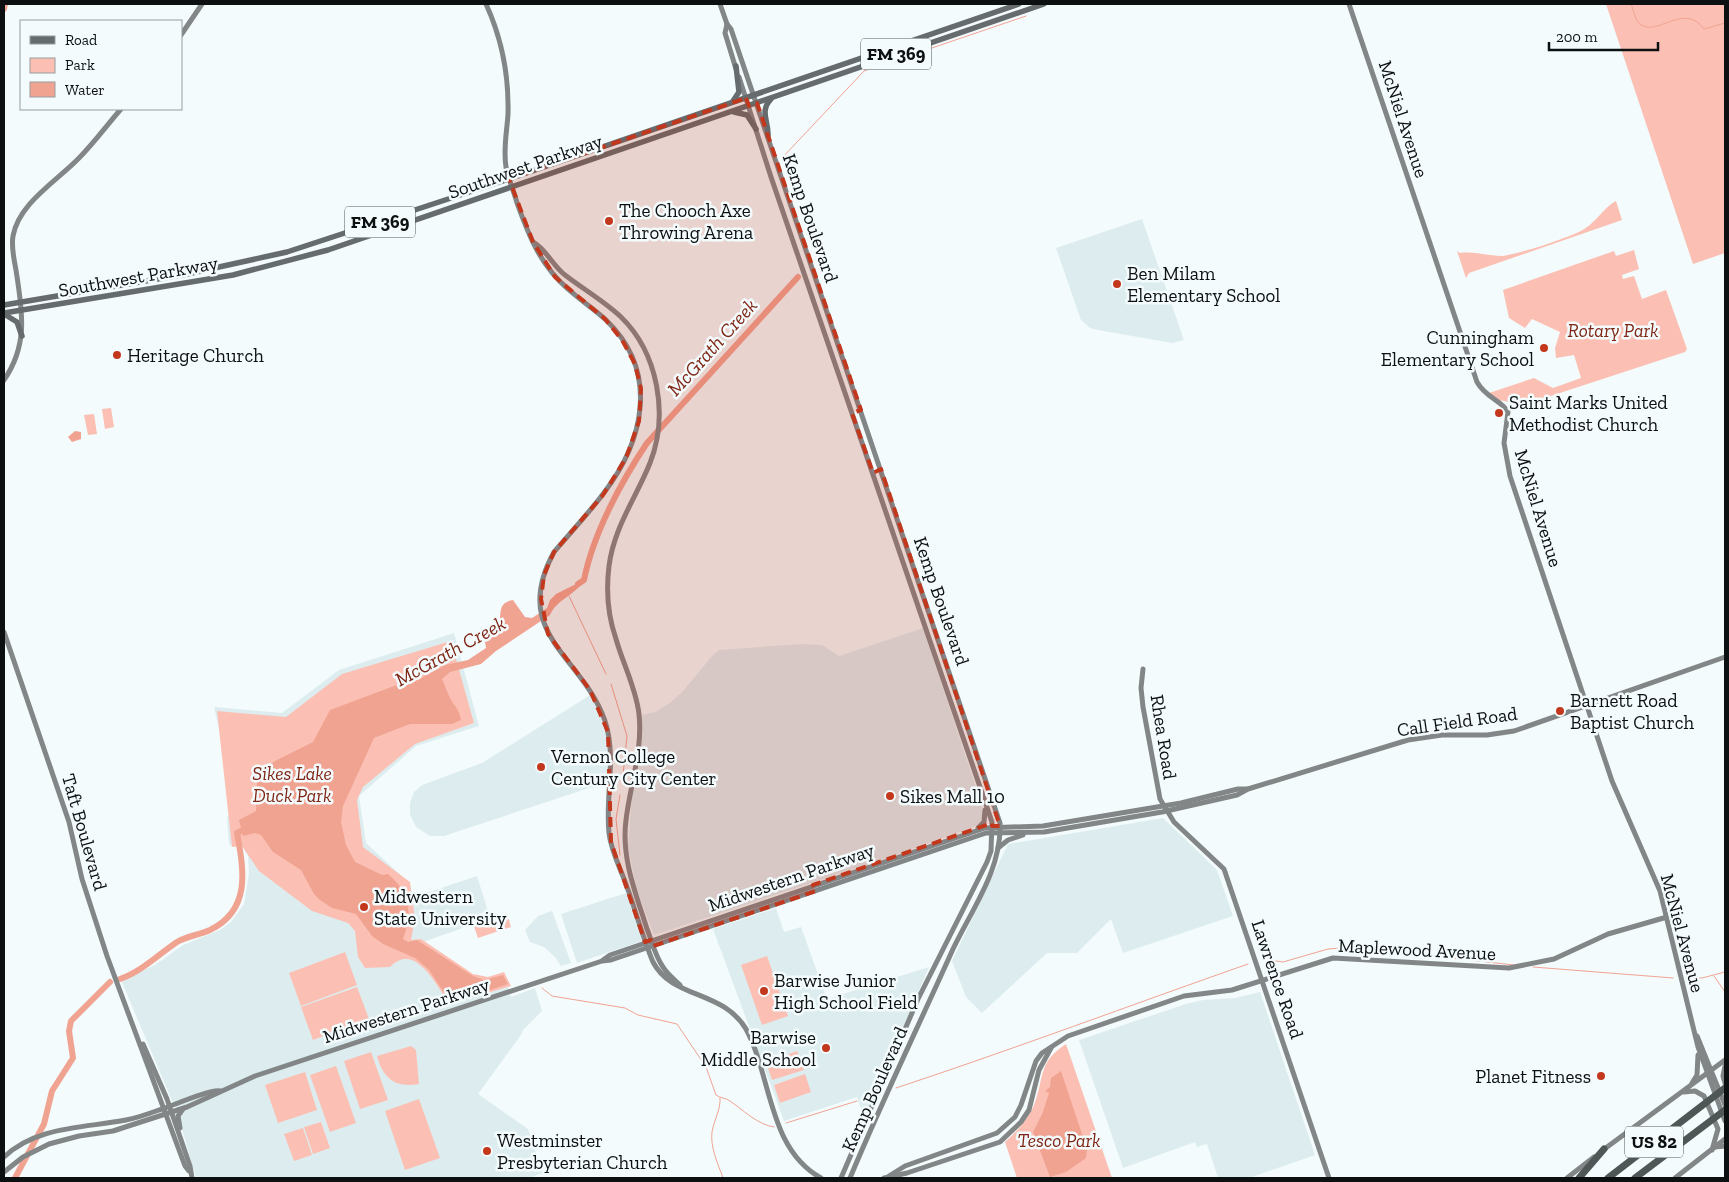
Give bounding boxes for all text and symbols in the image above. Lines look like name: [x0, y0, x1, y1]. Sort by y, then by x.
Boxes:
legend: [20, 20, 182, 110]
scale bar: [1549, 20, 1658, 52]
text: 200 m: [1556, 28, 1597, 46]
text: Road: [65, 31, 98, 49]
road number: FM 369: [861, 39, 931, 70]
text: Park: [65, 56, 95, 74]
street label: McNiel Avenue: [1374, 58, 1433, 181]
text: Water: [65, 81, 105, 99]
street label: Southwest Parkway: [445, 129, 606, 204]
street label: Kemp Boulevard: [778, 151, 844, 286]
place label: The Chooch Axe Throwing Arena: [619, 199, 753, 244]
road number: FM 369: [345, 206, 415, 238]
marker: The Chooch Axe Throwing Arena: [603, 215, 615, 227]
street label: Southwest Parkway: [57, 251, 220, 302]
place label: Ben Milam Elementary School: [1127, 262, 1280, 307]
marker: Ben Milam Elementary School: [1111, 278, 1123, 290]
water label: McGrath Creek: [662, 293, 762, 401]
park label: Rotary Park: [1568, 319, 1658, 342]
place label: Cunningham Elementary School: [1381, 326, 1535, 371]
marker: Cunningham Elementary School: [1538, 342, 1550, 354]
place label: Heritage Church: [127, 344, 264, 367]
marker: Heritage Church: [111, 349, 123, 361]
place label: Saint Marks United Methodist Church: [1509, 391, 1668, 436]
marker: Saint Marks United Methodist Church: [1493, 407, 1505, 419]
street label: McNiel Avenue: [1510, 447, 1567, 570]
street label: Kemp Boulevard: [909, 534, 975, 669]
water label: McGrath Creek: [390, 611, 510, 691]
place label: Barnett Road Baptist Church: [1570, 689, 1694, 734]
street label: Rhea Road: [1145, 693, 1182, 782]
street label: Call Field Road: [1395, 702, 1519, 741]
marker: Barnett Road Baptist Church: [1554, 705, 1566, 717]
place label: Vernon College Century City Center: [550, 745, 717, 790]
marker: Vernon College Century City Center: [535, 761, 547, 773]
park label: Sikes Lake Duck Park: [252, 762, 332, 807]
street label: Taft Boulevard: [57, 771, 112, 894]
place label: Sikes Mall 10: [900, 785, 1005, 808]
marker: Sikes Mall 10: [884, 790, 896, 802]
street label: Midwestern Parkway: [705, 838, 877, 917]
street label: McNiel Avenue: [1656, 871, 1709, 995]
place label: Midwestern State University: [374, 885, 507, 930]
marker: Midwestern State University: [358, 901, 370, 913]
street label: Lawrence Road: [1246, 917, 1309, 1042]
street label: Maplewood Avenue: [1337, 934, 1497, 965]
place label: Barwise Junior High School Field: [774, 969, 918, 1014]
street label: Midwestern Parkway: [320, 973, 493, 1048]
marker: Barwise Junior High School Field: [758, 985, 770, 997]
street label: Kemp Boulevard: [837, 1022, 913, 1155]
place label: Barwise Middle School: [701, 1026, 816, 1071]
marker: Barwise Middle School: [820, 1042, 832, 1054]
place label: Planet Fitness: [1475, 1065, 1591, 1088]
marker: Planet Fitness: [1595, 1070, 1607, 1082]
road number: US 82: [1625, 1126, 1683, 1158]
place label: Westminster Presbyterian Church: [497, 1129, 668, 1174]
park label: Tesco Park: [1017, 1129, 1101, 1152]
marker: Westminster Presbyterian Church: [481, 1145, 493, 1157]

